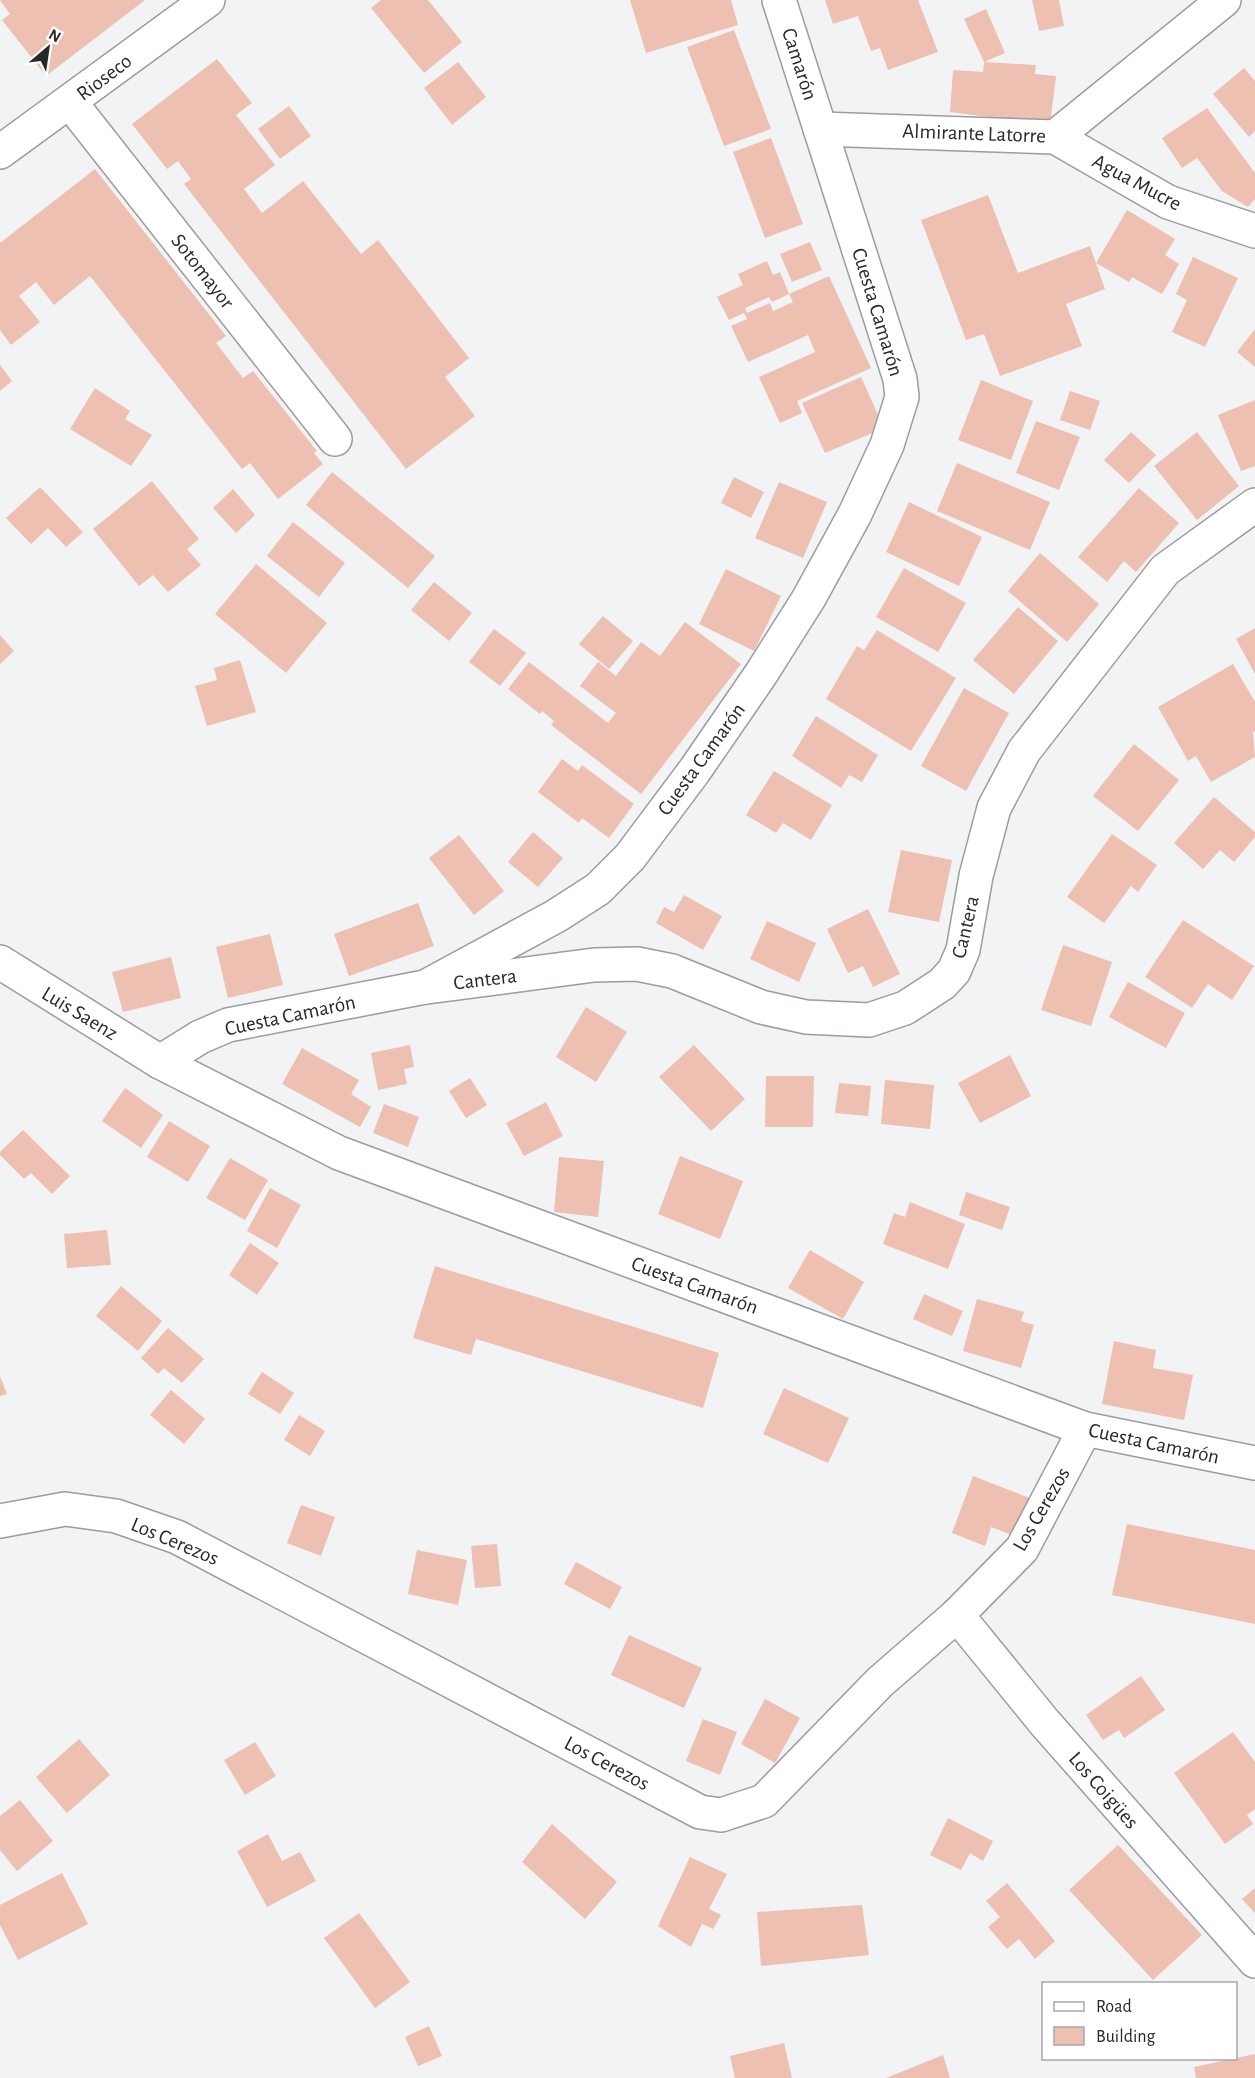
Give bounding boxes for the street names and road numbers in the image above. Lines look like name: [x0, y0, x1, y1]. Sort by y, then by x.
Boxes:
street label: Camarón: [778, 26, 821, 103]
street label: Rioseco: [73, 50, 136, 105]
street label: Almirante Latorre: [902, 120, 1046, 147]
street label: Agua Mucre: [1089, 150, 1185, 215]
street label: Sotomayor: [167, 230, 238, 313]
street label: Cuesta Camarón: [848, 245, 907, 379]
street label: Cuesta Camarón: [654, 699, 749, 819]
street label: Cantera: [948, 893, 983, 960]
street label: Cantera: [452, 965, 518, 994]
street label: Luis Saenz: [38, 983, 121, 1044]
street label: Cuesta Camarón: [223, 991, 357, 1040]
street label: Cuesta Camarón: [629, 1253, 761, 1318]
street label: Cuesta Camarón: [1087, 1419, 1221, 1468]
street label: Los Cerezos: [1009, 1464, 1074, 1555]
street label: Los Cerezos: [128, 1514, 222, 1569]
street label: Los Cerezos: [561, 1732, 653, 1795]
street label: Los Coigües: [1065, 1748, 1142, 1833]

